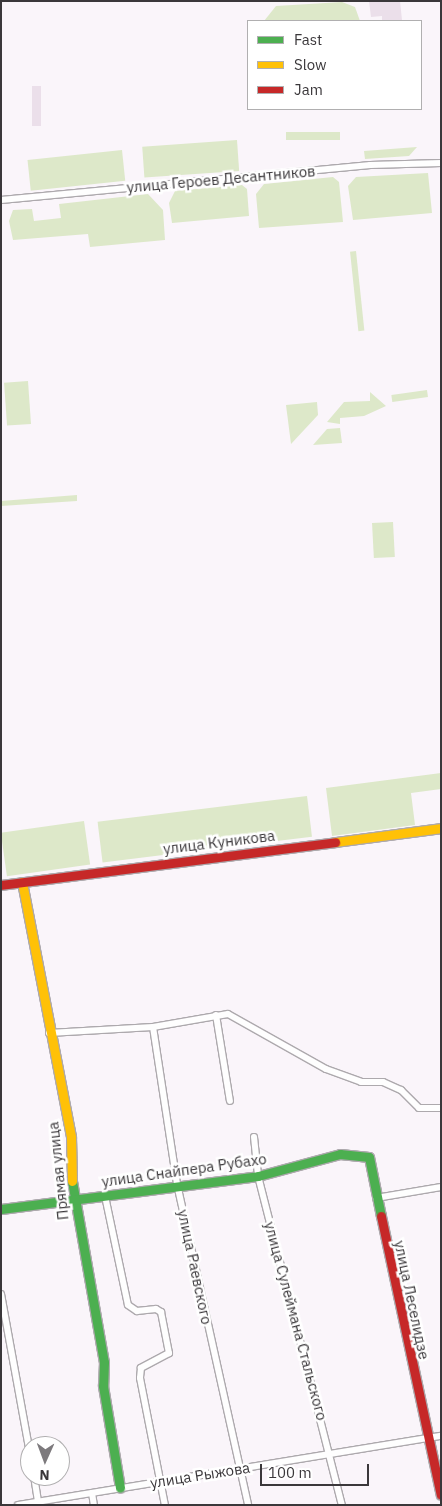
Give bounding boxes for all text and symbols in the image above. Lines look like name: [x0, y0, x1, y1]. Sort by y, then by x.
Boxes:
legend: [247, 20, 422, 110]
text: Fast: [294, 30, 322, 49]
text: Slow: [294, 55, 327, 74]
text: Jam: [294, 80, 323, 99]
street label: улица Героев Десантников: [126, 162, 316, 196]
street label: улица Куникова: [162, 826, 276, 858]
street label: Прямая улица: [44, 1121, 72, 1221]
street label: улица Снайпера Рубахо: [100, 1150, 268, 1190]
street label: улица Раевского: [174, 1208, 216, 1326]
street label: улица Сулеймана Стальского: [261, 1220, 331, 1422]
street label: улица Леселидзе: [391, 1239, 433, 1361]
north arrow: [20, 1436, 70, 1486]
scale bar: [262, 1454, 371, 1486]
street label: улица Рыжова: [149, 1458, 251, 1492]
text: 100 m: [268, 1463, 312, 1482]
text: N: [39, 1466, 50, 1484]

